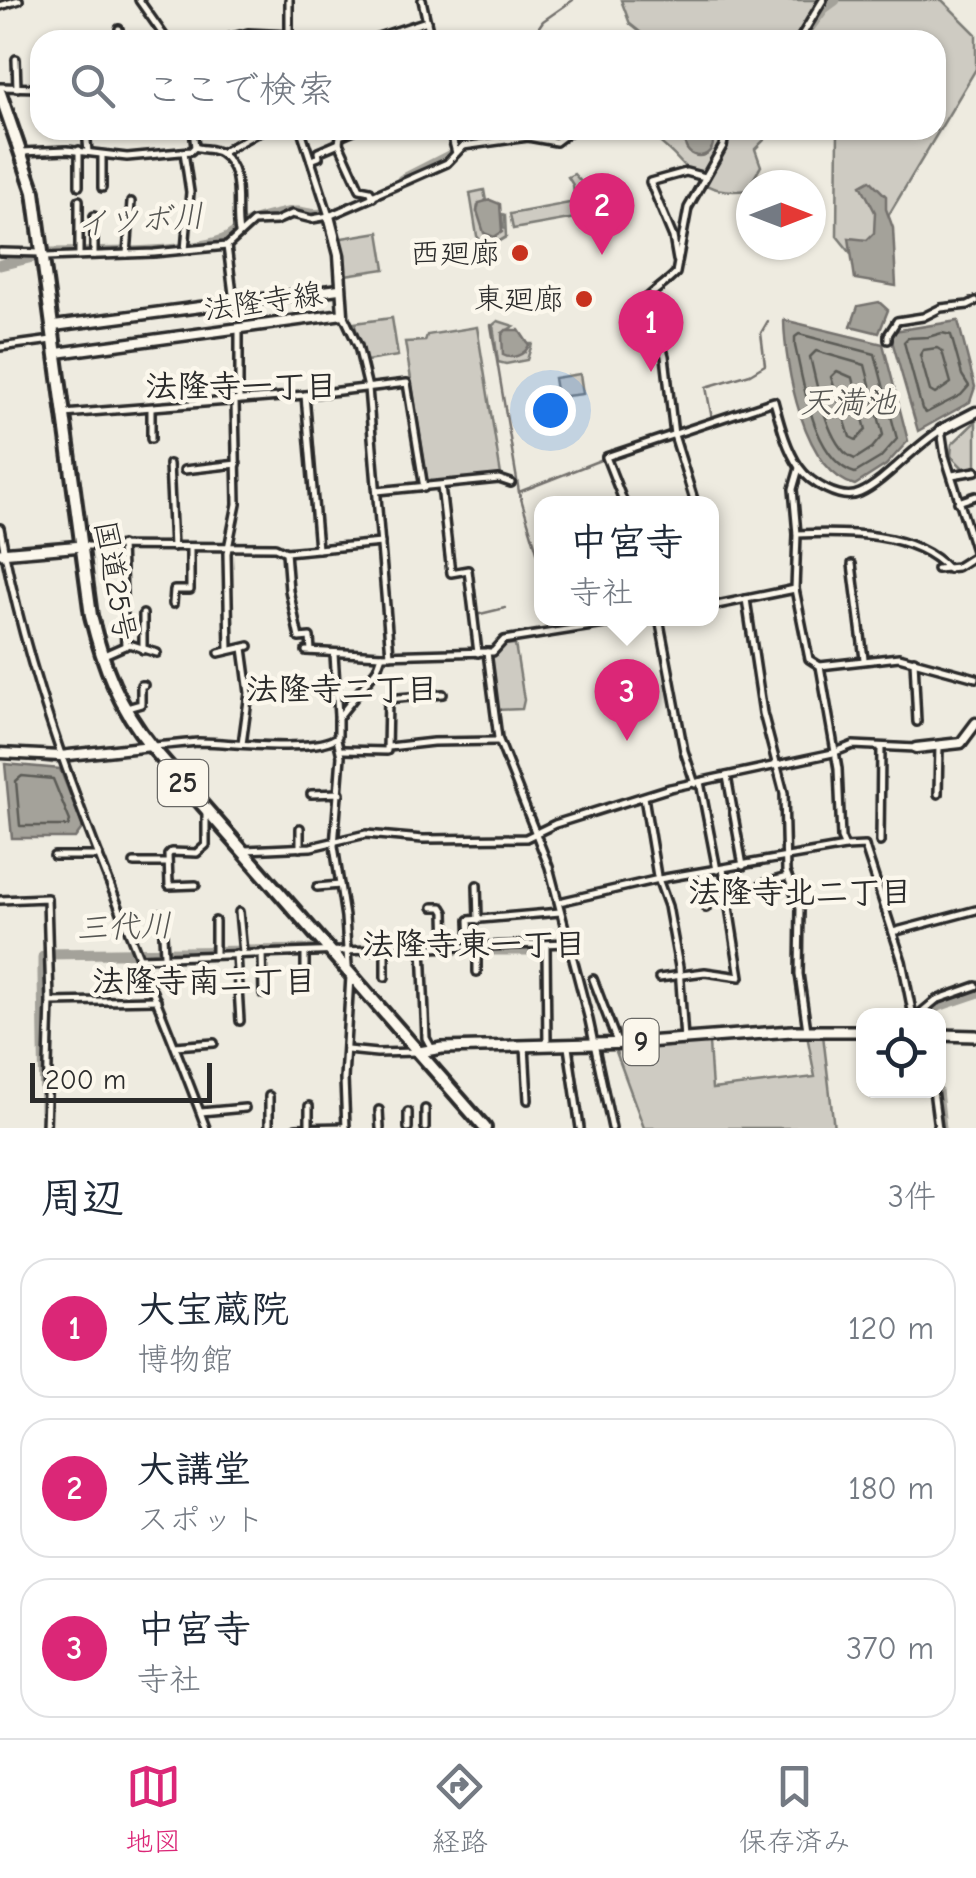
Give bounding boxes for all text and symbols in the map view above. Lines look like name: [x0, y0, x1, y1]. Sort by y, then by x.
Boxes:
search box: [30, 30, 946, 140]
icon: search: [65, 58, 120, 113]
text: ここで検索: [145, 68, 335, 112]
north arrow: [736, 170, 826, 260]
pin: 2: [570, 172, 634, 255]
water label: イツボ川: [75, 197, 205, 243]
place label: 西廻廊: [410, 236, 500, 271]
marker: 西廻廊: [509, 242, 531, 264]
street label: 法隆寺線: [201, 276, 325, 328]
place label: 東廻廊: [474, 282, 564, 317]
marker: 東廻廊: [573, 288, 595, 310]
pin: 1: [618, 290, 684, 372]
district label: 法隆寺一丁目: [145, 368, 337, 405]
water label: 天満池: [800, 384, 897, 421]
your location: [525, 385, 576, 436]
popup: [534, 496, 719, 626]
street label: 国道25号: [87, 518, 143, 644]
text: 中宮寺: [569, 521, 684, 565]
text: 寺社: [569, 574, 634, 611]
pin: 3: [594, 658, 660, 741]
district label: 法隆寺二丁目: [246, 671, 438, 708]
road number: 25: [158, 760, 208, 806]
district label: 法隆寺北二丁目: [688, 874, 912, 911]
water label: 三代川: [75, 907, 173, 947]
district label: 法隆寺東一丁目: [362, 926, 586, 963]
district label: 法隆寺南二丁目: [92, 963, 316, 1000]
map controls: [856, 1008, 946, 1098]
button: locate: [856, 1008, 946, 1098]
road number: 9: [624, 1019, 658, 1065]
scale bar: [30, 1058, 212, 1102]
text: 200 m: [45, 1064, 126, 1096]
text: 周辺: [40, 1174, 124, 1223]
text: 3件: [888, 1178, 936, 1215]
text: 大宝蔵院: [137, 1288, 289, 1332]
text: 1: [68, 1310, 81, 1347]
text: 120 m: [848, 1310, 934, 1347]
text: 博物館: [137, 1341, 233, 1378]
text: 大講堂: [137, 1448, 251, 1492]
text: 2: [67, 1470, 82, 1507]
text: 180 m: [848, 1470, 934, 1507]
text: スポット: [137, 1501, 265, 1538]
text: 中宮寺: [137, 1608, 251, 1652]
text: 3: [67, 1630, 82, 1667]
text: 370 m: [846, 1630, 934, 1667]
text: 寺社: [137, 1661, 201, 1698]
tab: 地図: [125, 1759, 181, 1859]
tab: 経路: [432, 1759, 488, 1859]
tab: 保存済み: [739, 1759, 851, 1859]

